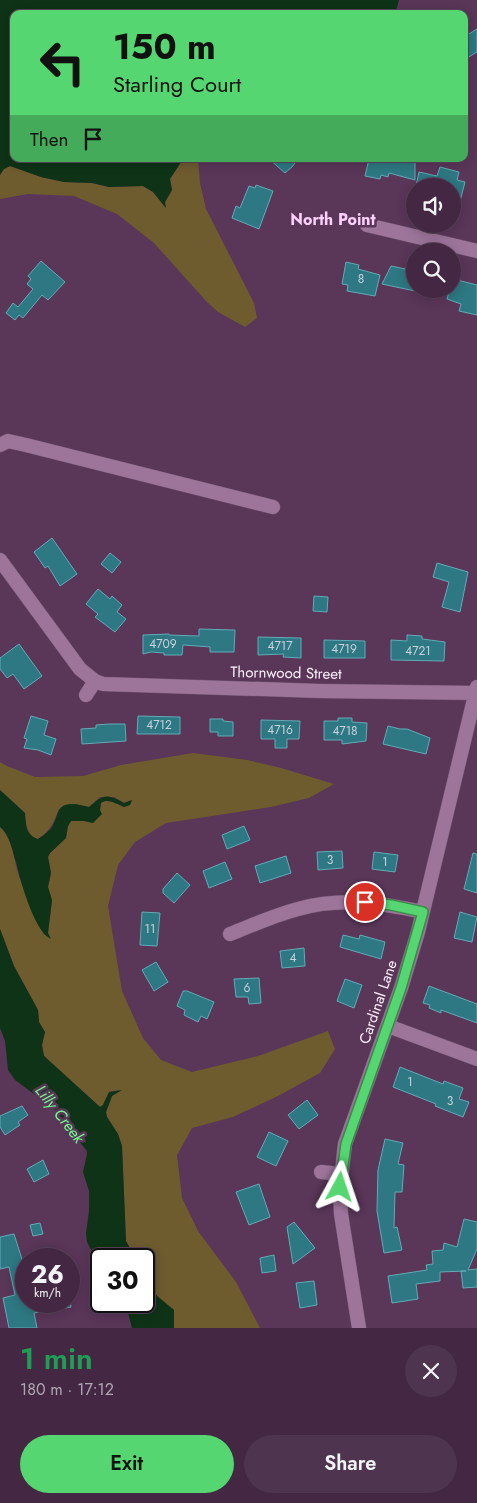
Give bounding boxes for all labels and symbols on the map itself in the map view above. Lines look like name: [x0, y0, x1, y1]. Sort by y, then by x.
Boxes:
district label: North Point: [290, 208, 377, 231]
house number: 8: [358, 270, 364, 288]
house number: 4709: [149, 635, 177, 653]
house number: 4717: [268, 637, 293, 655]
house number: 4719: [331, 640, 357, 658]
house number: 4721: [405, 642, 431, 660]
street label: Thornwood Street: [230, 661, 342, 685]
house number: 4712: [146, 716, 172, 734]
house number: 4716: [267, 721, 293, 739]
house number: 4718: [332, 722, 358, 740]
house number: 3: [327, 851, 334, 869]
house number: 1: [382, 853, 388, 871]
pin: [344, 881, 386, 923]
house number: 11: [145, 920, 155, 938]
house number: 4: [290, 949, 297, 967]
street label: Cardinal Lane: [353, 957, 403, 1047]
house number: 6: [244, 979, 251, 997]
house number: 1: [407, 1073, 413, 1091]
water label: Lilly Creek: [30, 1080, 91, 1149]
house number: 3: [447, 1092, 454, 1110]
position arrow: [313, 1160, 365, 1212]
speed limit sign: 30: [90, 1248, 155, 1313]

